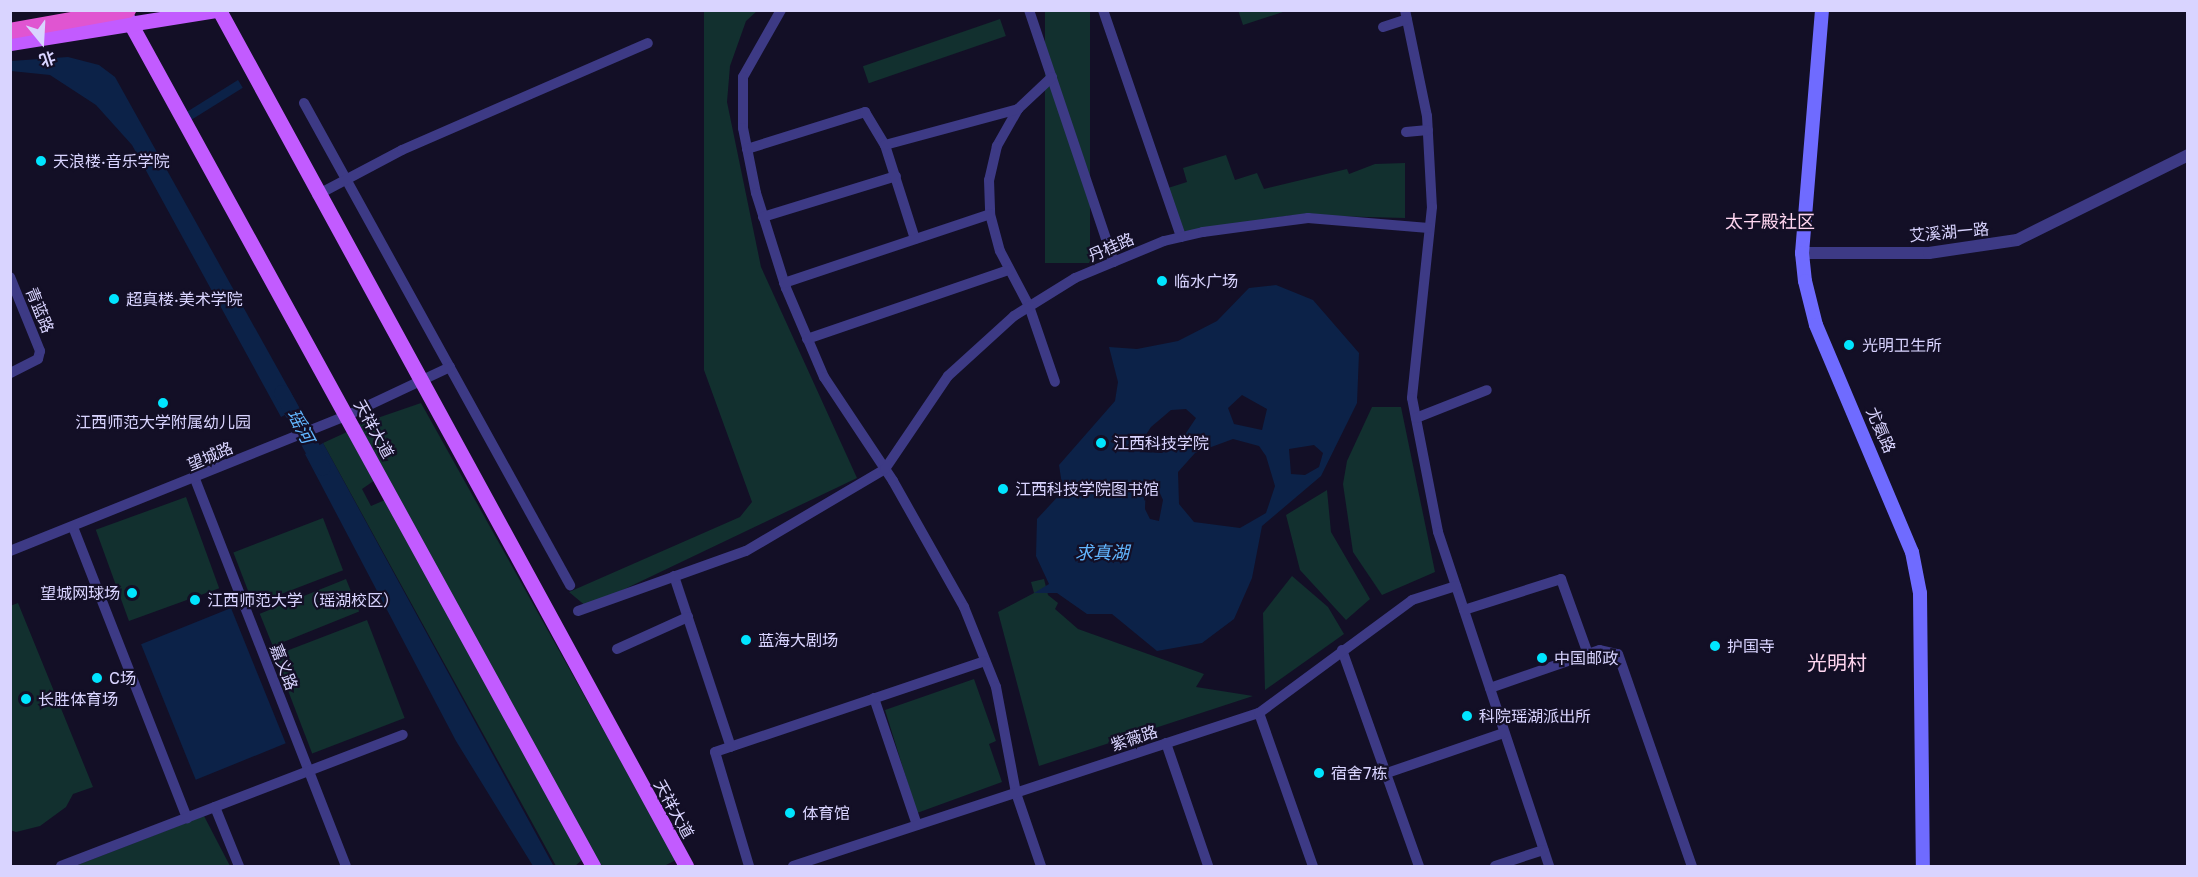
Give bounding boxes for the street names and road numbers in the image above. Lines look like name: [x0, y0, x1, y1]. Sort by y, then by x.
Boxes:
street label: 艾溪湖一路: [1908, 219, 1990, 245]
street label: 丹桂路: [1085, 229, 1137, 265]
street label: 青蓝路: [22, 284, 58, 336]
street label: 天祥大道: [350, 396, 398, 462]
street label: 尤氨路: [1862, 404, 1900, 456]
street label: 望城路: [184, 438, 236, 474]
street label: 嘉义路: [266, 641, 302, 693]
street label: 紫薇路: [1108, 721, 1160, 755]
street label: 天祥大道: [650, 776, 698, 842]

